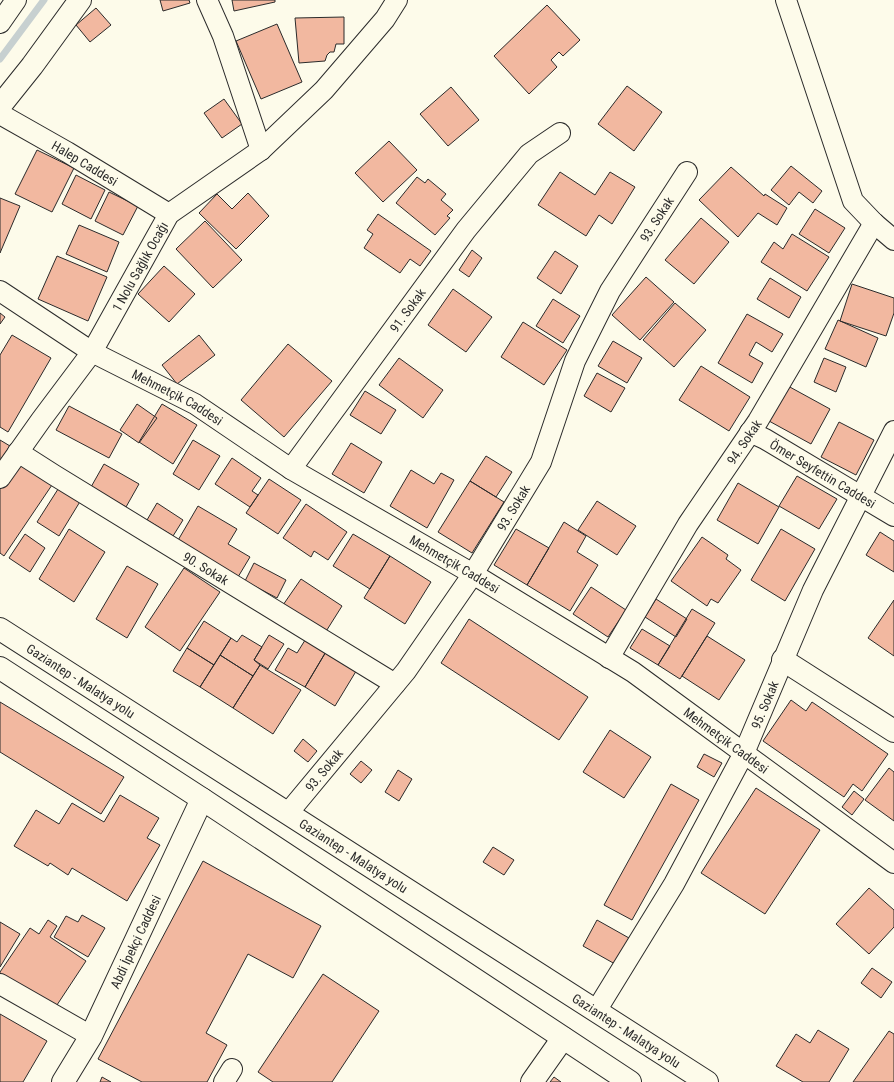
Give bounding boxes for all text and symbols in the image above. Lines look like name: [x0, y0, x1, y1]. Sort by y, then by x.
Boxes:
street label: Halep Caddesi: [49, 137, 121, 189]
street label: 93. Sokak: [637, 194, 677, 244]
street label: 1 Nolu Sağlık Ocağı: [109, 219, 171, 314]
street label: 91. Sokak: [386, 285, 428, 335]
street label: Mehmetçik Caddesi: [130, 366, 226, 428]
street label: 94. Sokak: [724, 417, 764, 467]
street label: Ömer Seyfettin Caddesi: [767, 436, 879, 511]
street label: 93. Sokak: [494, 482, 533, 533]
street label: Mehmetçik Caddesi: [407, 532, 502, 596]
street label: 90. Sokak: [181, 549, 232, 588]
street label: Gaziantep - Malatya yolu: [24, 641, 138, 721]
street label: 95. Sokak: [748, 678, 781, 731]
street label: Mehmetçik Caddesi: [681, 704, 772, 776]
street label: 93. Sokak: [302, 746, 346, 794]
street label: Gaziantep - Malatya yolu: [297, 815, 411, 896]
street label: Abdi İpekçi Caddesi: [107, 893, 163, 991]
street label: Gaziantep - Malatya yolu: [570, 990, 683, 1071]

